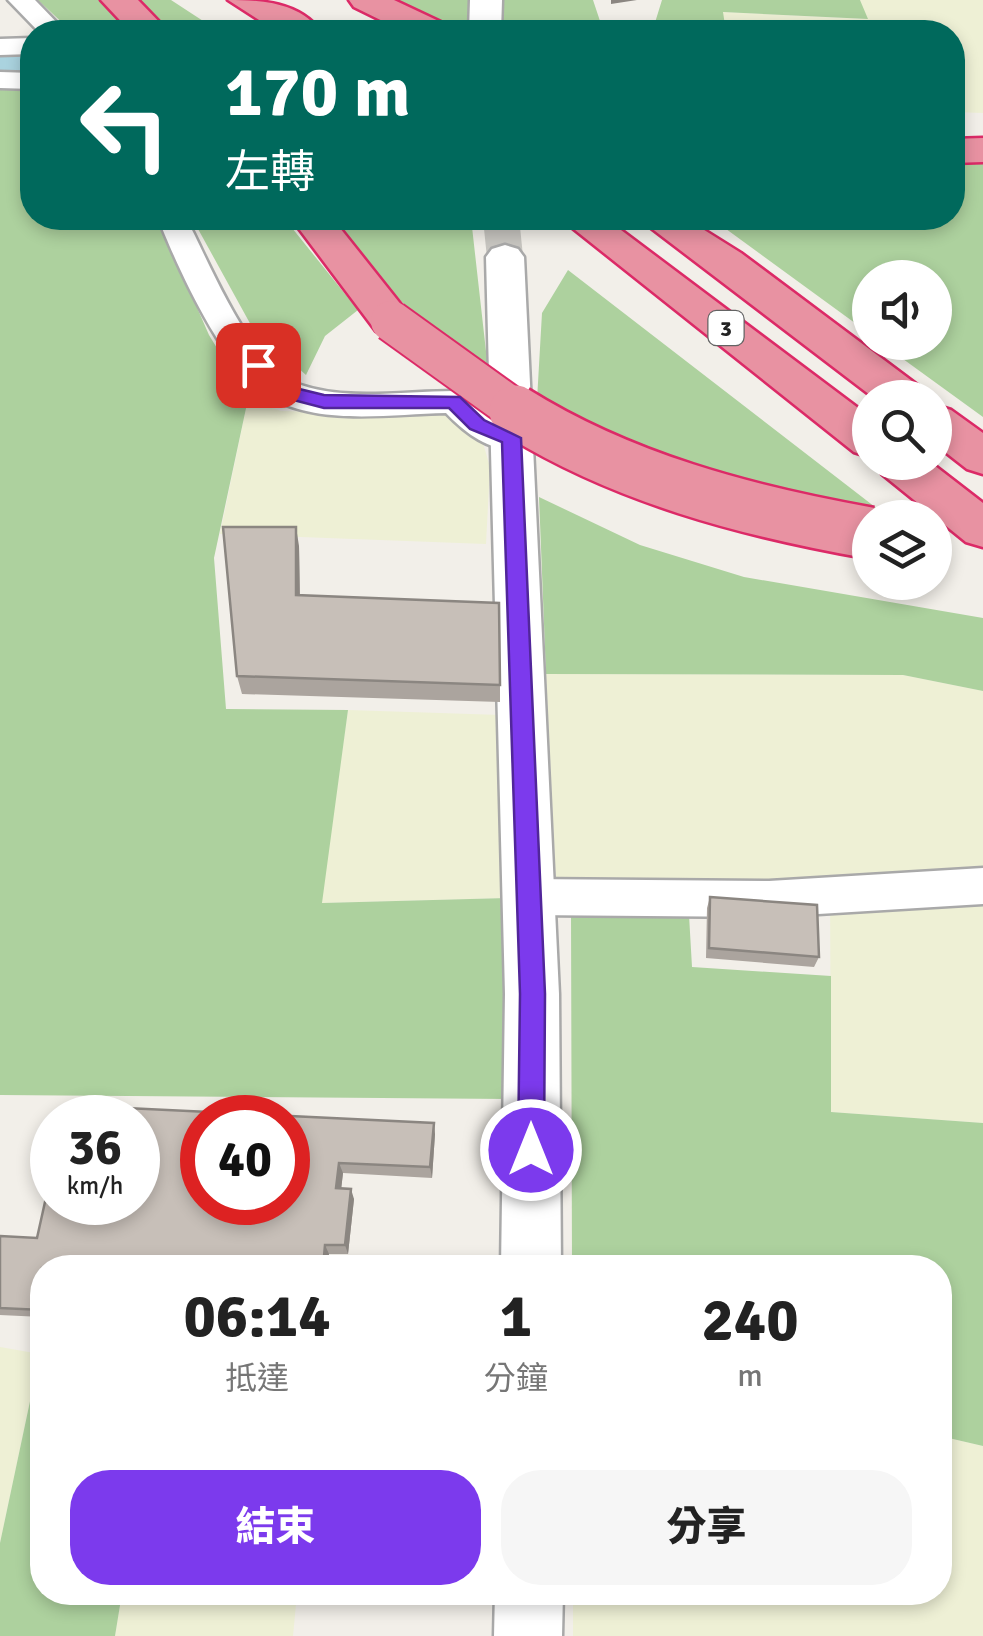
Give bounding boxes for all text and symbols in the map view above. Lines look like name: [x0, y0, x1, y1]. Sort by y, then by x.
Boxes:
text: 170 m: [225, 49, 410, 135]
icon: left: [60, 60, 190, 190]
text: 左轉: [225, 145, 315, 200]
map controls: [852, 260, 952, 600]
button: sound: [852, 260, 952, 360]
road number: 3: [708, 311, 744, 345]
pin: [216, 323, 301, 408]
icon: arrive: [231, 338, 286, 393]
button: search: [852, 380, 952, 480]
button: layers: [852, 500, 952, 600]
speed limit sign: 40: [180, 1095, 310, 1225]
position arrow: [479, 1098, 583, 1202]
text: 36: [68, 1117, 122, 1179]
text: km/h: [67, 1170, 123, 1201]
text: 06:14: [183, 1280, 331, 1354]
text: 1: [500, 1280, 532, 1354]
text: 240: [701, 1284, 799, 1358]
text: m: [737, 1356, 763, 1395]
text: 抵達: [225, 1359, 289, 1398]
text: 分鐘: [484, 1359, 548, 1398]
button: 結束: [70, 1470, 481, 1585]
button: 分享: [501, 1470, 912, 1585]

